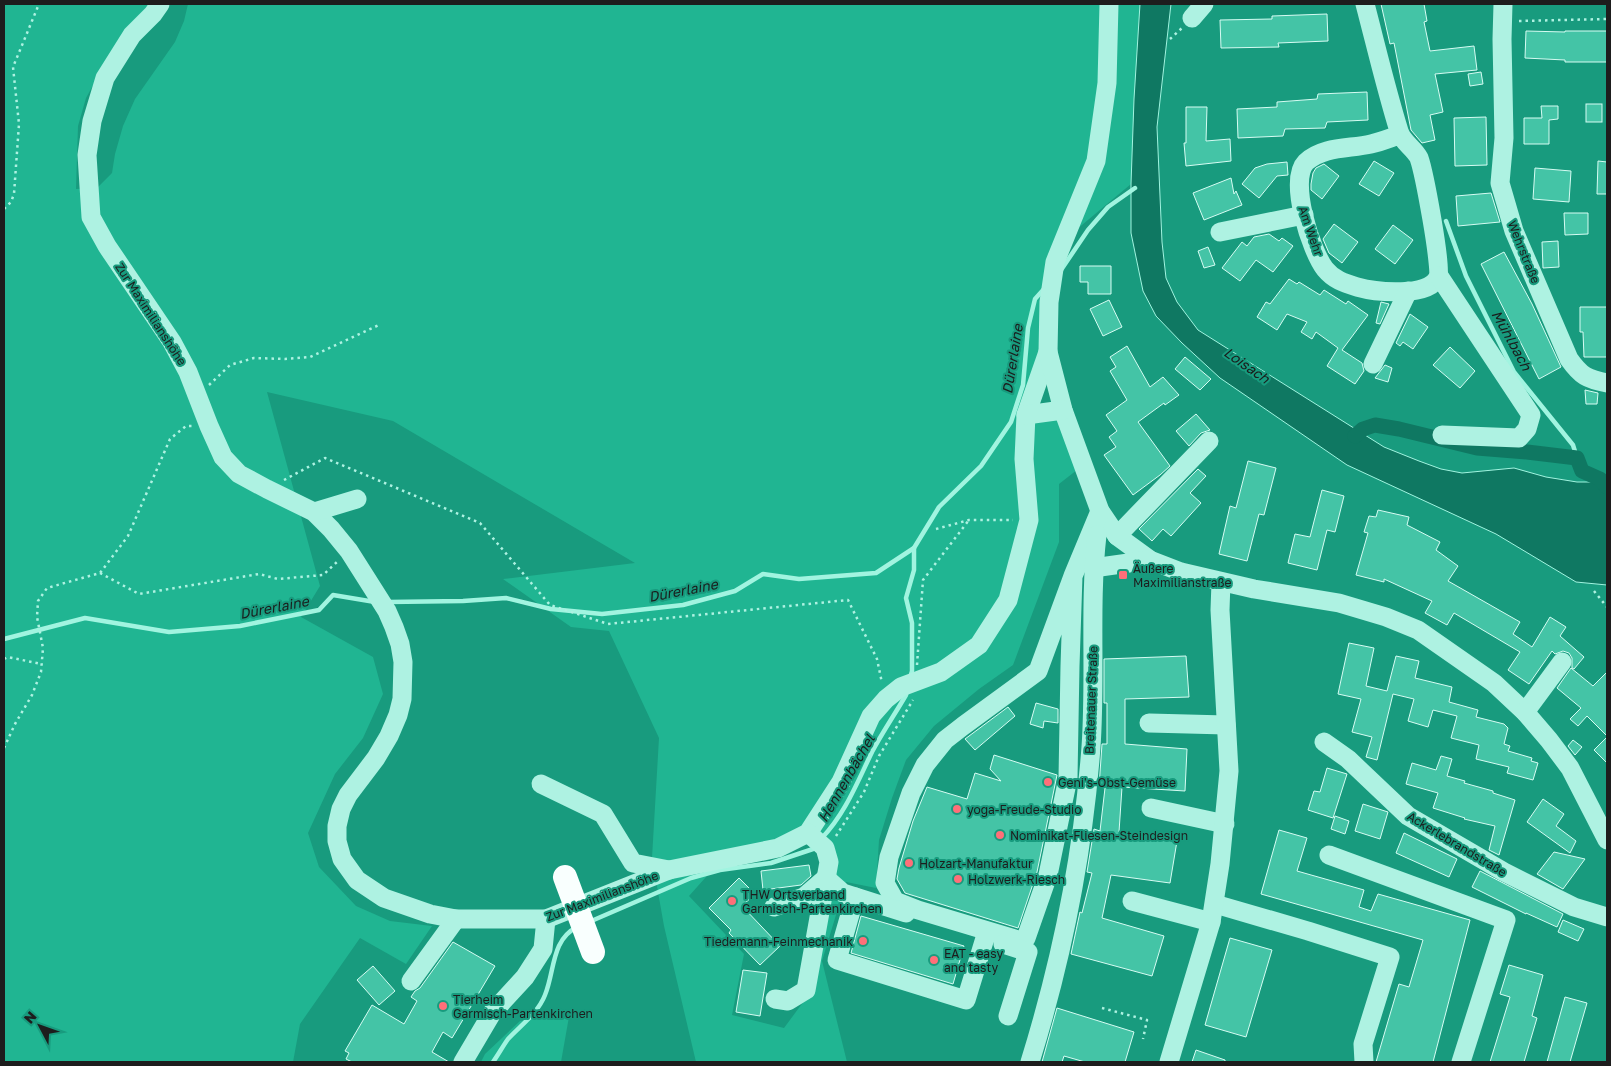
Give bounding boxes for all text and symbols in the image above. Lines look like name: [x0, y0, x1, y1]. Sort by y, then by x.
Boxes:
street label: Am Wehr: [1295, 204, 1327, 258]
street label: Wehrstraße: [1505, 218, 1543, 286]
street label: Zur Maximilianshöhe: [112, 260, 190, 368]
water label: Mühlbach: [1488, 307, 1536, 374]
water label: Dürerlaine: [998, 322, 1026, 395]
water label: Loisach: [1221, 343, 1274, 388]
place label: Äußere Maximilianstraße: [1133, 561, 1231, 590]
marker: Äußere Maximilianstraße: [1117, 569, 1129, 581]
water label: Dürerlaine: [647, 575, 720, 605]
water label: Dürerlaine: [238, 592, 311, 622]
street label: Breitenauer Straße: [1082, 646, 1100, 754]
water label: Hennenbächel: [814, 731, 878, 825]
place label: Geni's-Obst-Gemüse: [1058, 775, 1176, 790]
marker: Geni's-Obst-Gemüse: [1042, 776, 1054, 788]
place label: yoga-Freude-Studio: [967, 802, 1082, 817]
marker: yoga-Freude-Studio: [951, 803, 963, 815]
street label: Ackerlebrandstraße: [1405, 808, 1509, 880]
place label: Nominikat-Fliesen-Steindesign: [1010, 828, 1188, 843]
marker: Nominikat-Fliesen-Steindesign: [994, 829, 1006, 841]
place label: Holzart-Manufaktur: [919, 856, 1033, 871]
marker: Holzart-Manufaktur: [903, 857, 915, 869]
street label: Zur Maximilianshöhe: [544, 868, 660, 924]
place label: Holzwerk-Riesch: [968, 872, 1065, 887]
marker: Holzwerk-Riesch: [952, 873, 964, 885]
place label: THW Ortsverband Garmisch-Partenkirchen: [742, 887, 882, 916]
marker: THW Ortsverband Garmisch-Partenkirchen: [726, 895, 738, 907]
place label: Tiedemann-Feinmechanik: [704, 934, 853, 949]
marker: Tiedemann-Feinmechanik: [857, 935, 869, 947]
place label: EAT - easy and tasty: [944, 946, 1004, 975]
marker: EAT - easy and tasty: [928, 954, 940, 966]
place label: Tierheim Garmisch-Partenkirchen: [453, 992, 593, 1021]
marker: Tierheim Garmisch-Partenkirchen: [437, 1000, 449, 1012]
north arrow: [15, 1001, 65, 1051]
text: N: [20, 1008, 40, 1027]

